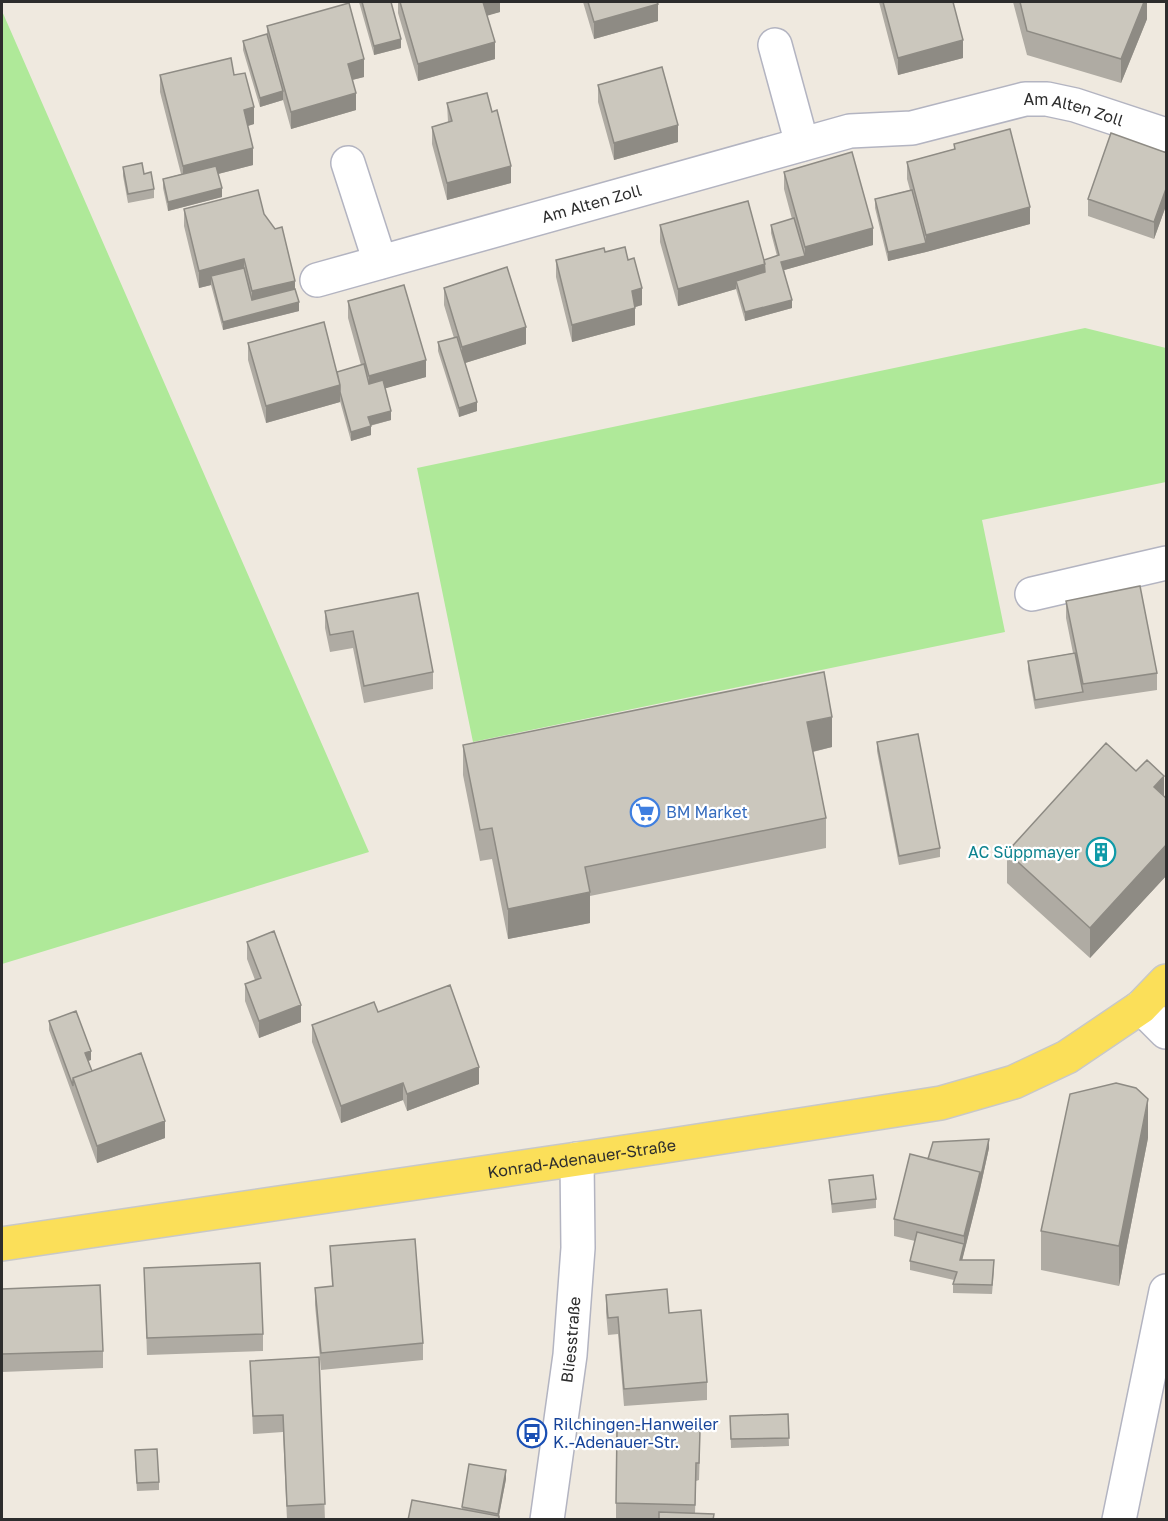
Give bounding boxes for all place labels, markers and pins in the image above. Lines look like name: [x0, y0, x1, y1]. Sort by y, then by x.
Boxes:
supermarket icon: BM Market: [629, 796, 661, 828]
place label: BM Market: [666, 802, 748, 822]
building icon: AC Süppmayer: [1085, 836, 1117, 868]
place label: AC Süppmayer: [968, 842, 1080, 862]
place label: Rilchingen-Hanweiler K.-Adenauer-Str.: [553, 1414, 719, 1452]
bus stop icon: Rilchingen-Hanweiler K.-Adenauer-Str.: [516, 1417, 548, 1449]

